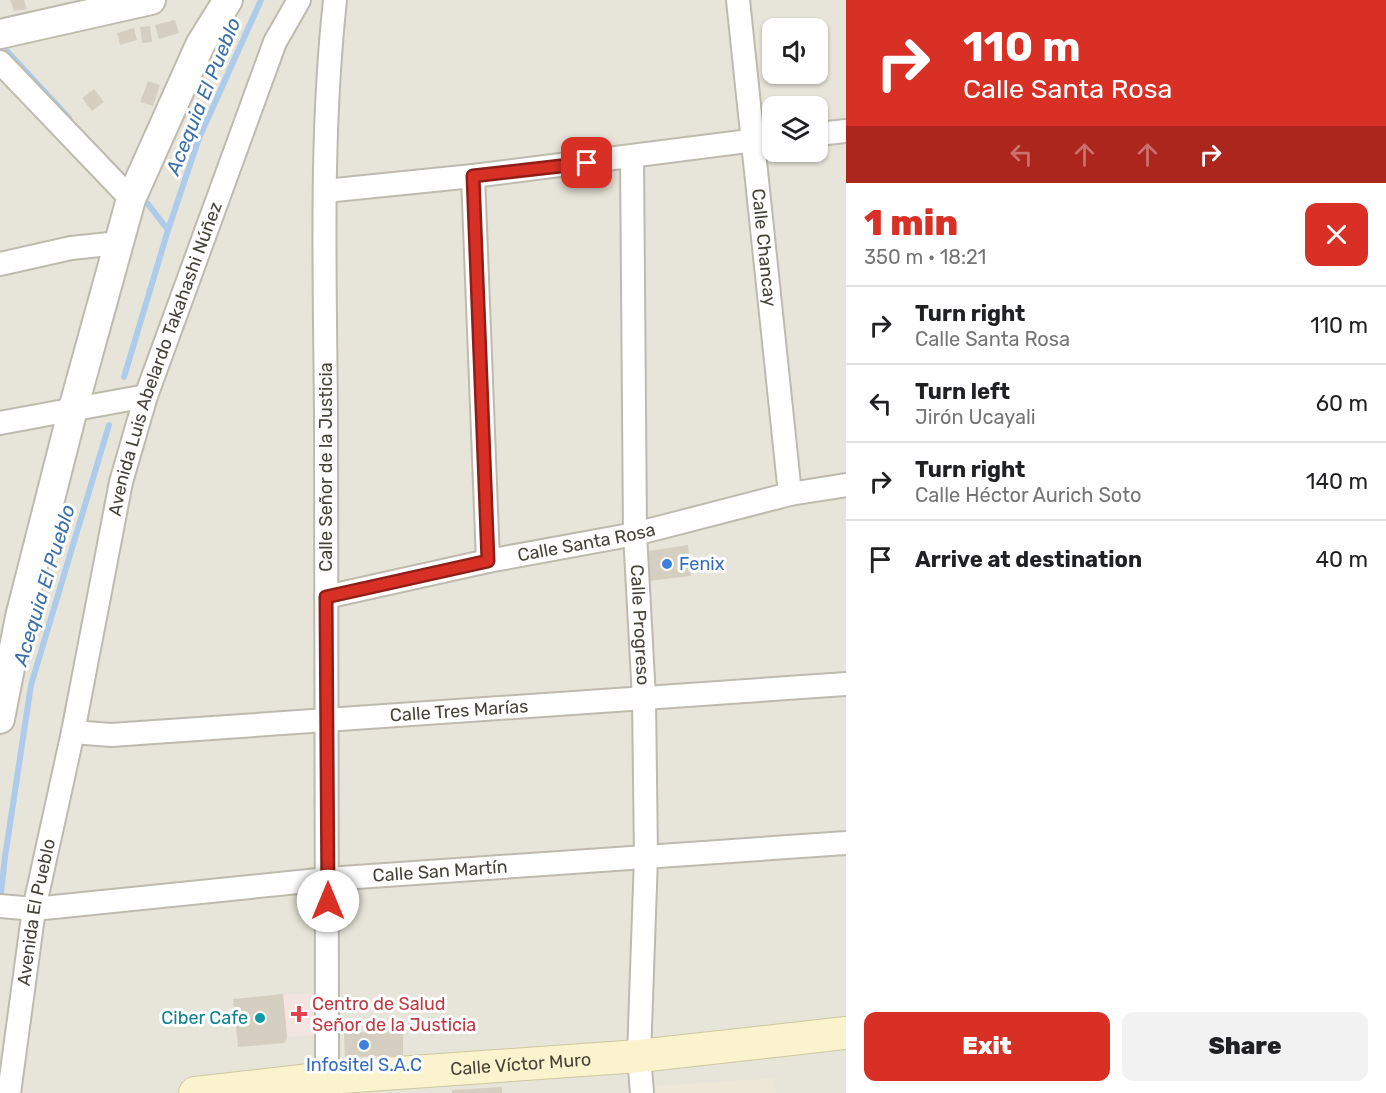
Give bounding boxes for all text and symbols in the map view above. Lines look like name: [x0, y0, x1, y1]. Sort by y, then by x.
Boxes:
water label: Acequia El Pueblo: [160, 14, 245, 179]
map controls: [762, 18, 828, 162]
button: sound: [762, 18, 828, 84]
text: 110 m: [963, 22, 1081, 72]
icon: right: [864, 24, 942, 102]
text: Calle Santa Rosa: [963, 73, 1172, 105]
button: layers: [762, 96, 828, 162]
pin: [561, 137, 612, 188]
icon: left: [1005, 138, 1038, 171]
icon: ahead: [1068, 138, 1101, 171]
icon: ahead: [1131, 138, 1164, 171]
icon: right: [1194, 138, 1227, 171]
icon: arrive: [570, 146, 603, 179]
street label: Calle Chancay: [747, 187, 781, 308]
street label: Avenida Luis Abelardo Takahashi Núñez: [104, 199, 227, 518]
text: 1 min: [864, 201, 958, 244]
button: close: [1305, 203, 1368, 266]
text: 350 m · 18:21: [864, 245, 986, 269]
text: Turn right: [915, 300, 1025, 327]
icon: right: [864, 309, 897, 342]
text: 110 m: [1310, 312, 1368, 339]
text: Calle Santa Rosa: [915, 327, 1070, 351]
street label: Calle Señor de la Justicia: [315, 362, 337, 572]
text: Turn left: [915, 378, 1010, 405]
icon: left: [864, 387, 897, 420]
text: 60 m: [1316, 390, 1368, 417]
text: Jirón Ucayali: [915, 405, 1036, 429]
text: Turn right: [915, 456, 1025, 483]
icon: right: [864, 465, 897, 498]
text: 140 m: [1306, 468, 1368, 495]
text: Calle Héctor Aurich Soto: [915, 483, 1142, 507]
water label: Acequia El Pueblo: [8, 502, 80, 669]
street label: Calle Santa Rosa: [516, 518, 658, 566]
icon: arrive: [864, 543, 897, 576]
text: Arrive at destination: [915, 546, 1142, 573]
text: 40 m: [1315, 546, 1368, 573]
place label: Fenix: [679, 553, 725, 575]
marker: Fenix: [660, 557, 674, 571]
street label: Calle Progreso: [626, 564, 654, 686]
street label: Calle Tres Marías: [389, 695, 529, 727]
street label: Avenida El Pueblo: [13, 836, 60, 987]
street label: Calle San Martín: [372, 856, 508, 887]
position arrow: [296, 869, 360, 933]
place label: Centro de Salud Señor de la Justicia: [312, 993, 476, 1036]
marker: Centro de Salud Señor de la Justicia: [290, 1005, 308, 1023]
place label: Ciber Cafe: [161, 1007, 248, 1029]
marker: Ciber Cafe: [253, 1011, 267, 1025]
button: Exit: [864, 1012, 1110, 1081]
button: Share: [1122, 1012, 1368, 1081]
marker: Infositel S.A.C: [357, 1038, 371, 1052]
street label: Calle Víctor Muro: [450, 1048, 592, 1080]
place label: Infositel S.A.C: [306, 1054, 422, 1076]

